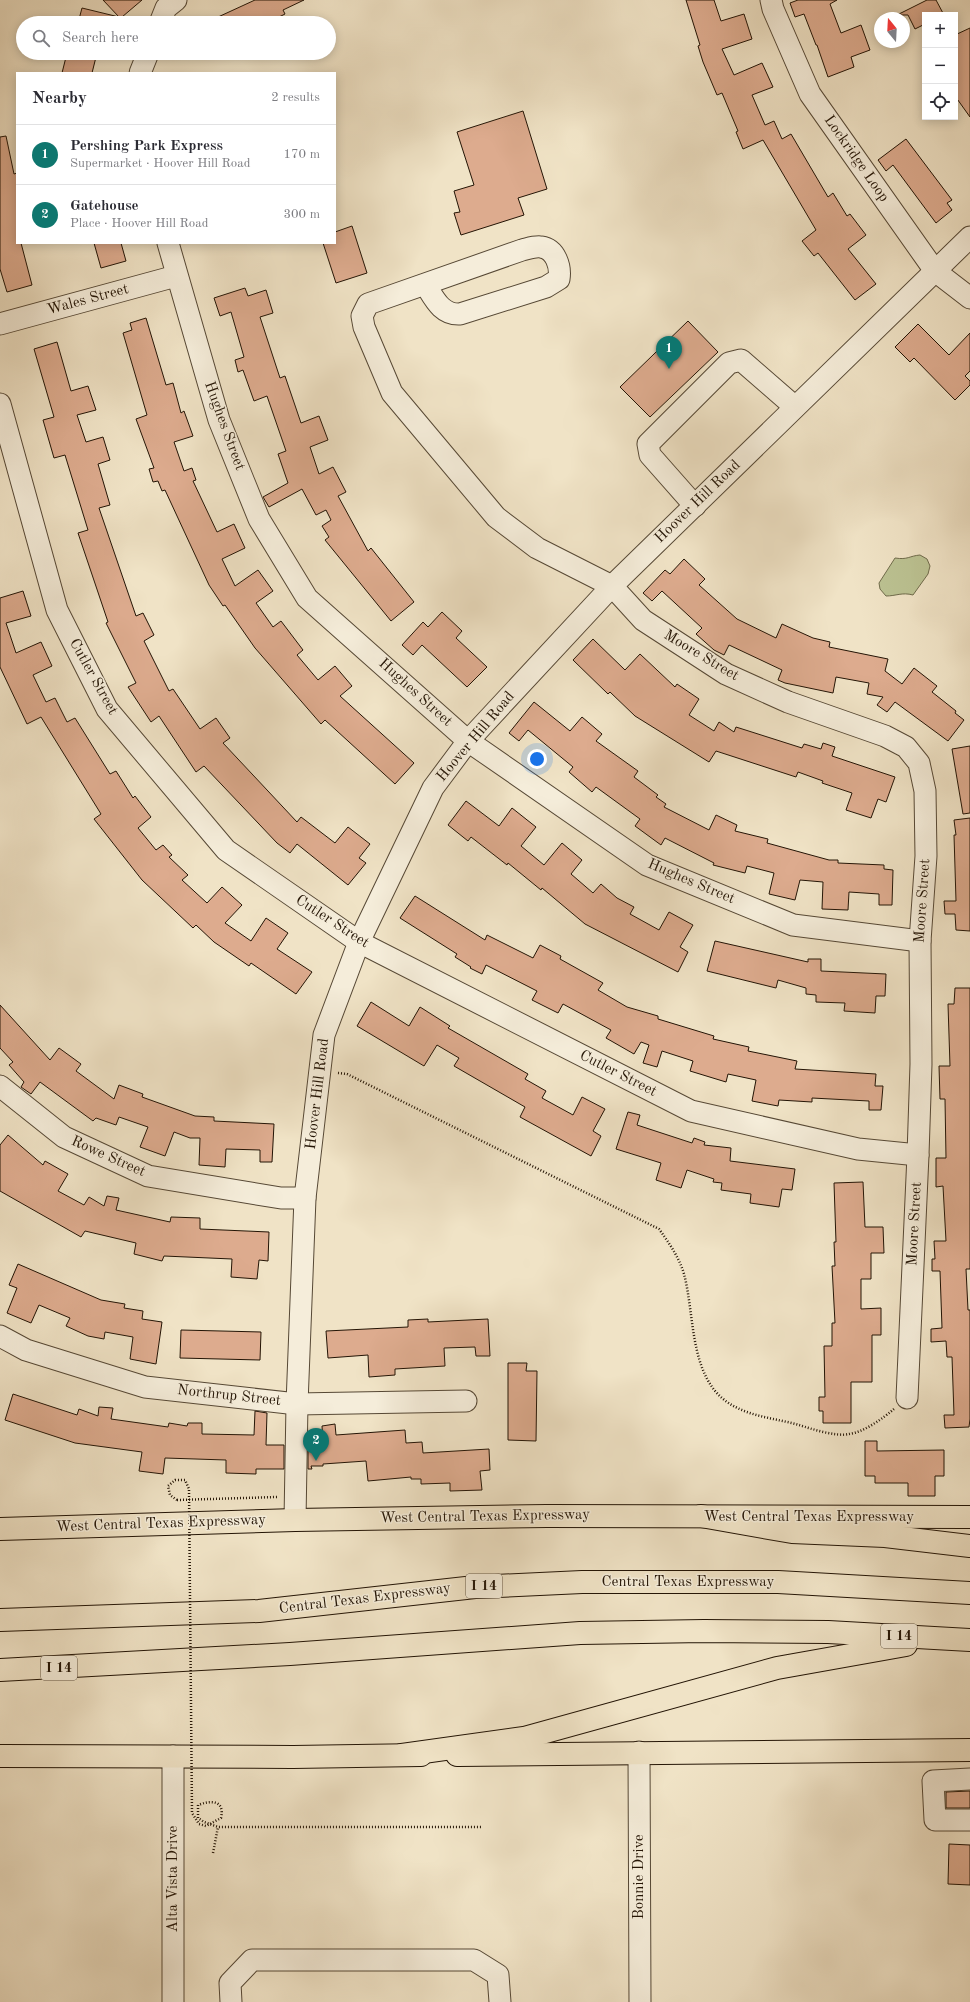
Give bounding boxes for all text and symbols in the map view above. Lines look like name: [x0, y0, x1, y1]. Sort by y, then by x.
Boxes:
north arrow: [874, 12, 910, 48]
map controls: [922, 12, 958, 120]
button: +: [922, 12, 958, 48]
search box: [16, 16, 336, 60]
icon: search: [30, 27, 52, 49]
text: Search here: [62, 31, 139, 46]
button: −: [922, 48, 958, 84]
button: locate: [922, 84, 958, 120]
text: Nearby: [32, 90, 87, 107]
text: 2 results: [271, 91, 320, 104]
street label: Lockridge Loop: [821, 113, 891, 205]
text: Pershing Park Express: [70, 139, 223, 154]
text: 1: [41, 148, 49, 161]
text: 170 m: [283, 148, 320, 161]
text: Supermarket · Hoover Hill Road: [70, 157, 251, 170]
text: Gatehouse: [70, 199, 139, 214]
text: 2: [41, 208, 49, 221]
text: 300 m: [283, 208, 320, 221]
text: Place · Hoover Hill Road: [70, 217, 209, 230]
street label: Wales Street: [46, 282, 130, 318]
pin: 1: [656, 336, 682, 369]
street label: Hughes Street: [201, 380, 247, 472]
street label: Hoover Hill Road: [652, 458, 744, 546]
street label: Moore Street: [661, 628, 741, 684]
street label: Cutler Street: [66, 636, 120, 718]
street label: Hughes Street: [375, 656, 455, 730]
street label: Hoover Hill Road: [434, 689, 518, 785]
your location: [527, 749, 547, 769]
street label: Hughes Street: [645, 857, 737, 907]
street label: Moore Street: [913, 858, 933, 944]
street label: Cutler Street: [293, 893, 371, 951]
street label: Hoover Hill Road: [304, 1037, 332, 1151]
street label: Cutler Street: [577, 1048, 659, 1100]
street label: Rowe Street: [69, 1134, 147, 1180]
street label: Moore Street: [905, 1181, 925, 1267]
street label: Northrup Street: [176, 1383, 282, 1409]
pin: 2: [303, 1428, 329, 1461]
street label: West Central Texas Expressway: [380, 1508, 590, 1526]
street label: West Central Texas Expressway: [704, 1510, 914, 1525]
street label: West Central Texas Expressway: [56, 1513, 266, 1535]
road number: I 14: [466, 1574, 502, 1598]
street label: Central Texas Expressway: [602, 1575, 774, 1590]
street label: Central Texas Expressway: [278, 1581, 452, 1617]
road number: I 14: [881, 1624, 917, 1648]
road number: I 14: [41, 1656, 77, 1680]
street label: Alta Vista Drive: [166, 1826, 181, 1932]
street label: Bonnie Drive: [632, 1834, 647, 1920]

